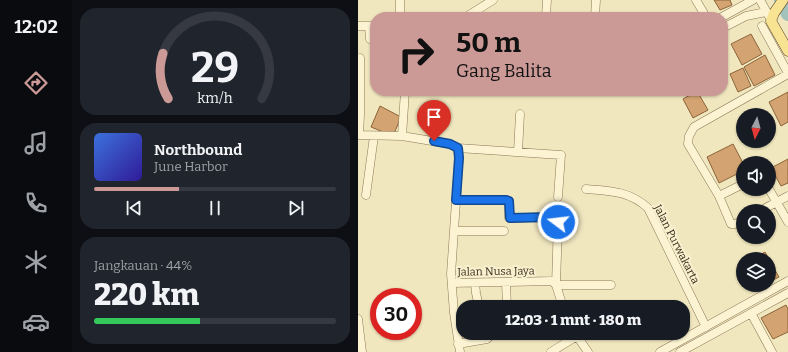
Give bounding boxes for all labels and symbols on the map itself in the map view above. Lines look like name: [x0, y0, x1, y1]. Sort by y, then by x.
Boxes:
pin: [417, 100, 451, 141]
north arrow: [736, 108, 776, 148]
position arrow: [537, 201, 579, 243]
street label: Jalan Purwakarta: [651, 202, 702, 286]
street label: Jalan Nusa Jaya: [456, 264, 535, 279]
speed limit sign: 30: [370, 288, 422, 340]

